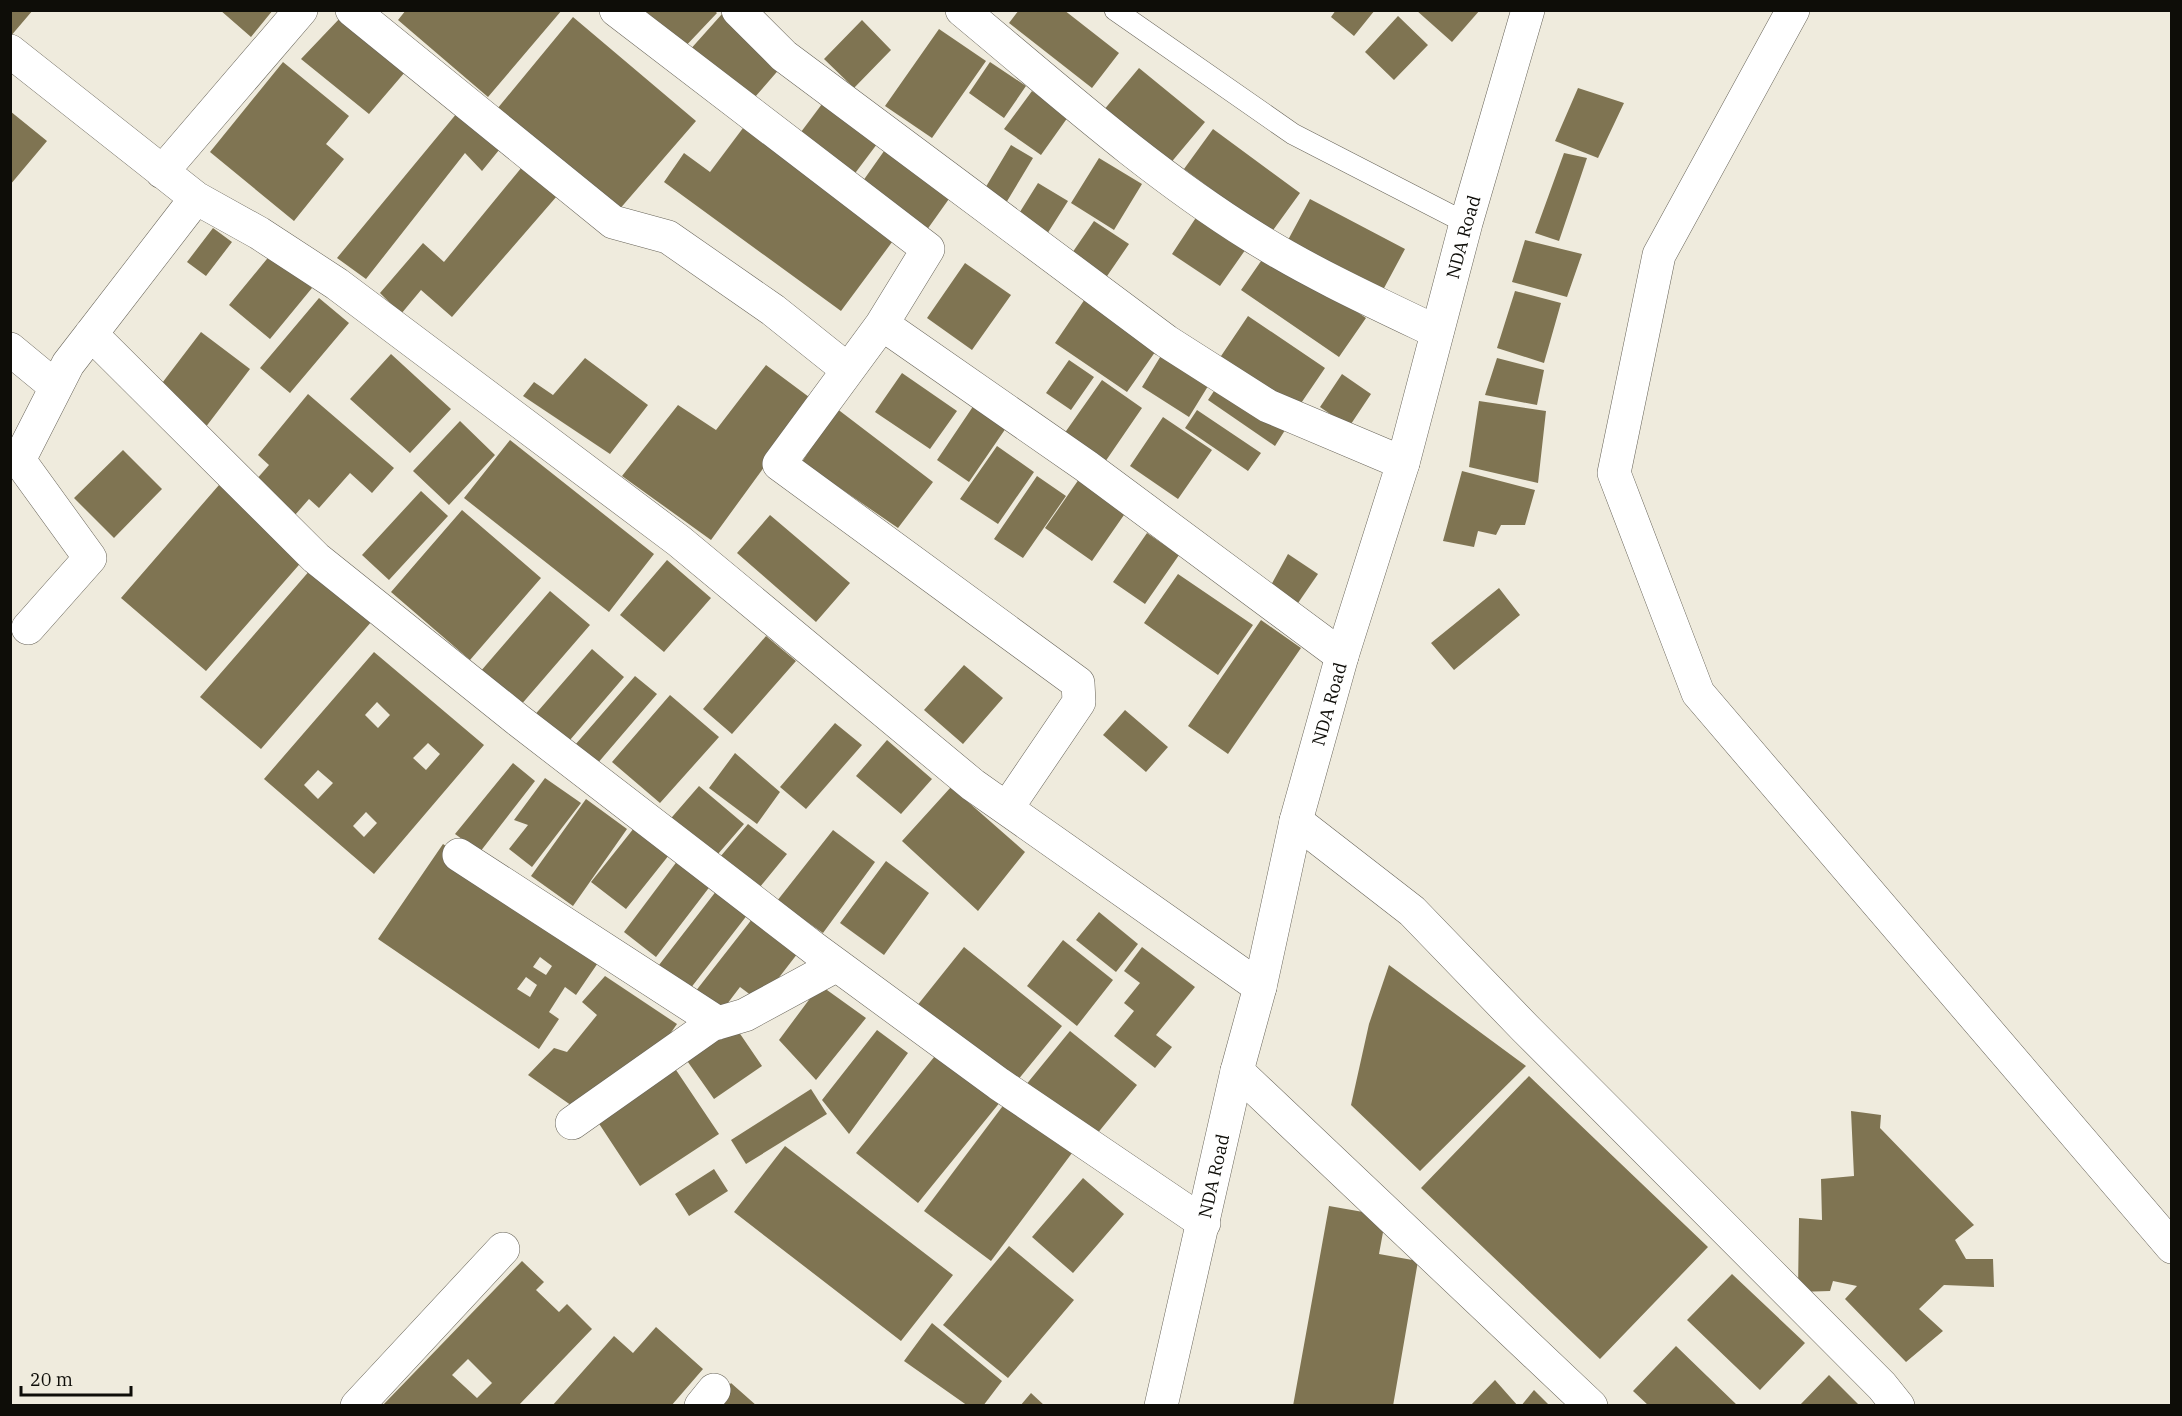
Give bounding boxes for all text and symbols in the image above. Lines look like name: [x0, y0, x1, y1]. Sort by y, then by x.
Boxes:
street label: NDA Road: [1440, 192, 1485, 281]
street label: NDA Road: [1306, 659, 1351, 748]
street label: NDA Road: [1193, 1131, 1234, 1220]
scale bar: [21, 1359, 130, 1397]
text: 20 m: [30, 1368, 73, 1391]

